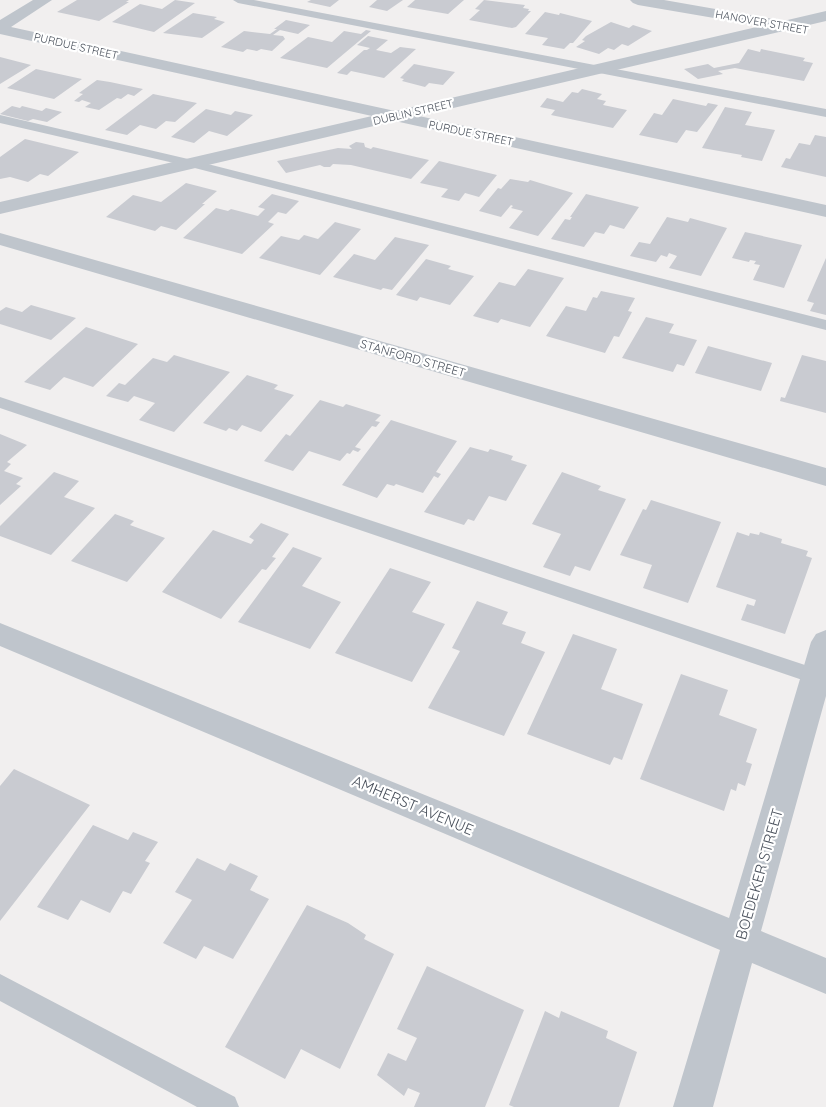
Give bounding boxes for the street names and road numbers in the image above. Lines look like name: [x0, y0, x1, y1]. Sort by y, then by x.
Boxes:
street label: HANOVER STREET: [714, 7, 810, 37]
street label: PURDUE STREET: [32, 29, 120, 63]
street label: DUBLIN STREET: [372, 96, 455, 128]
street label: PURDUE STREET: [427, 117, 515, 149]
street label: STANFORD STREET: [359, 336, 467, 380]
street label: AMHERST AVENUE: [349, 771, 477, 839]
street label: BOEDEKER STREET: [731, 806, 787, 942]

